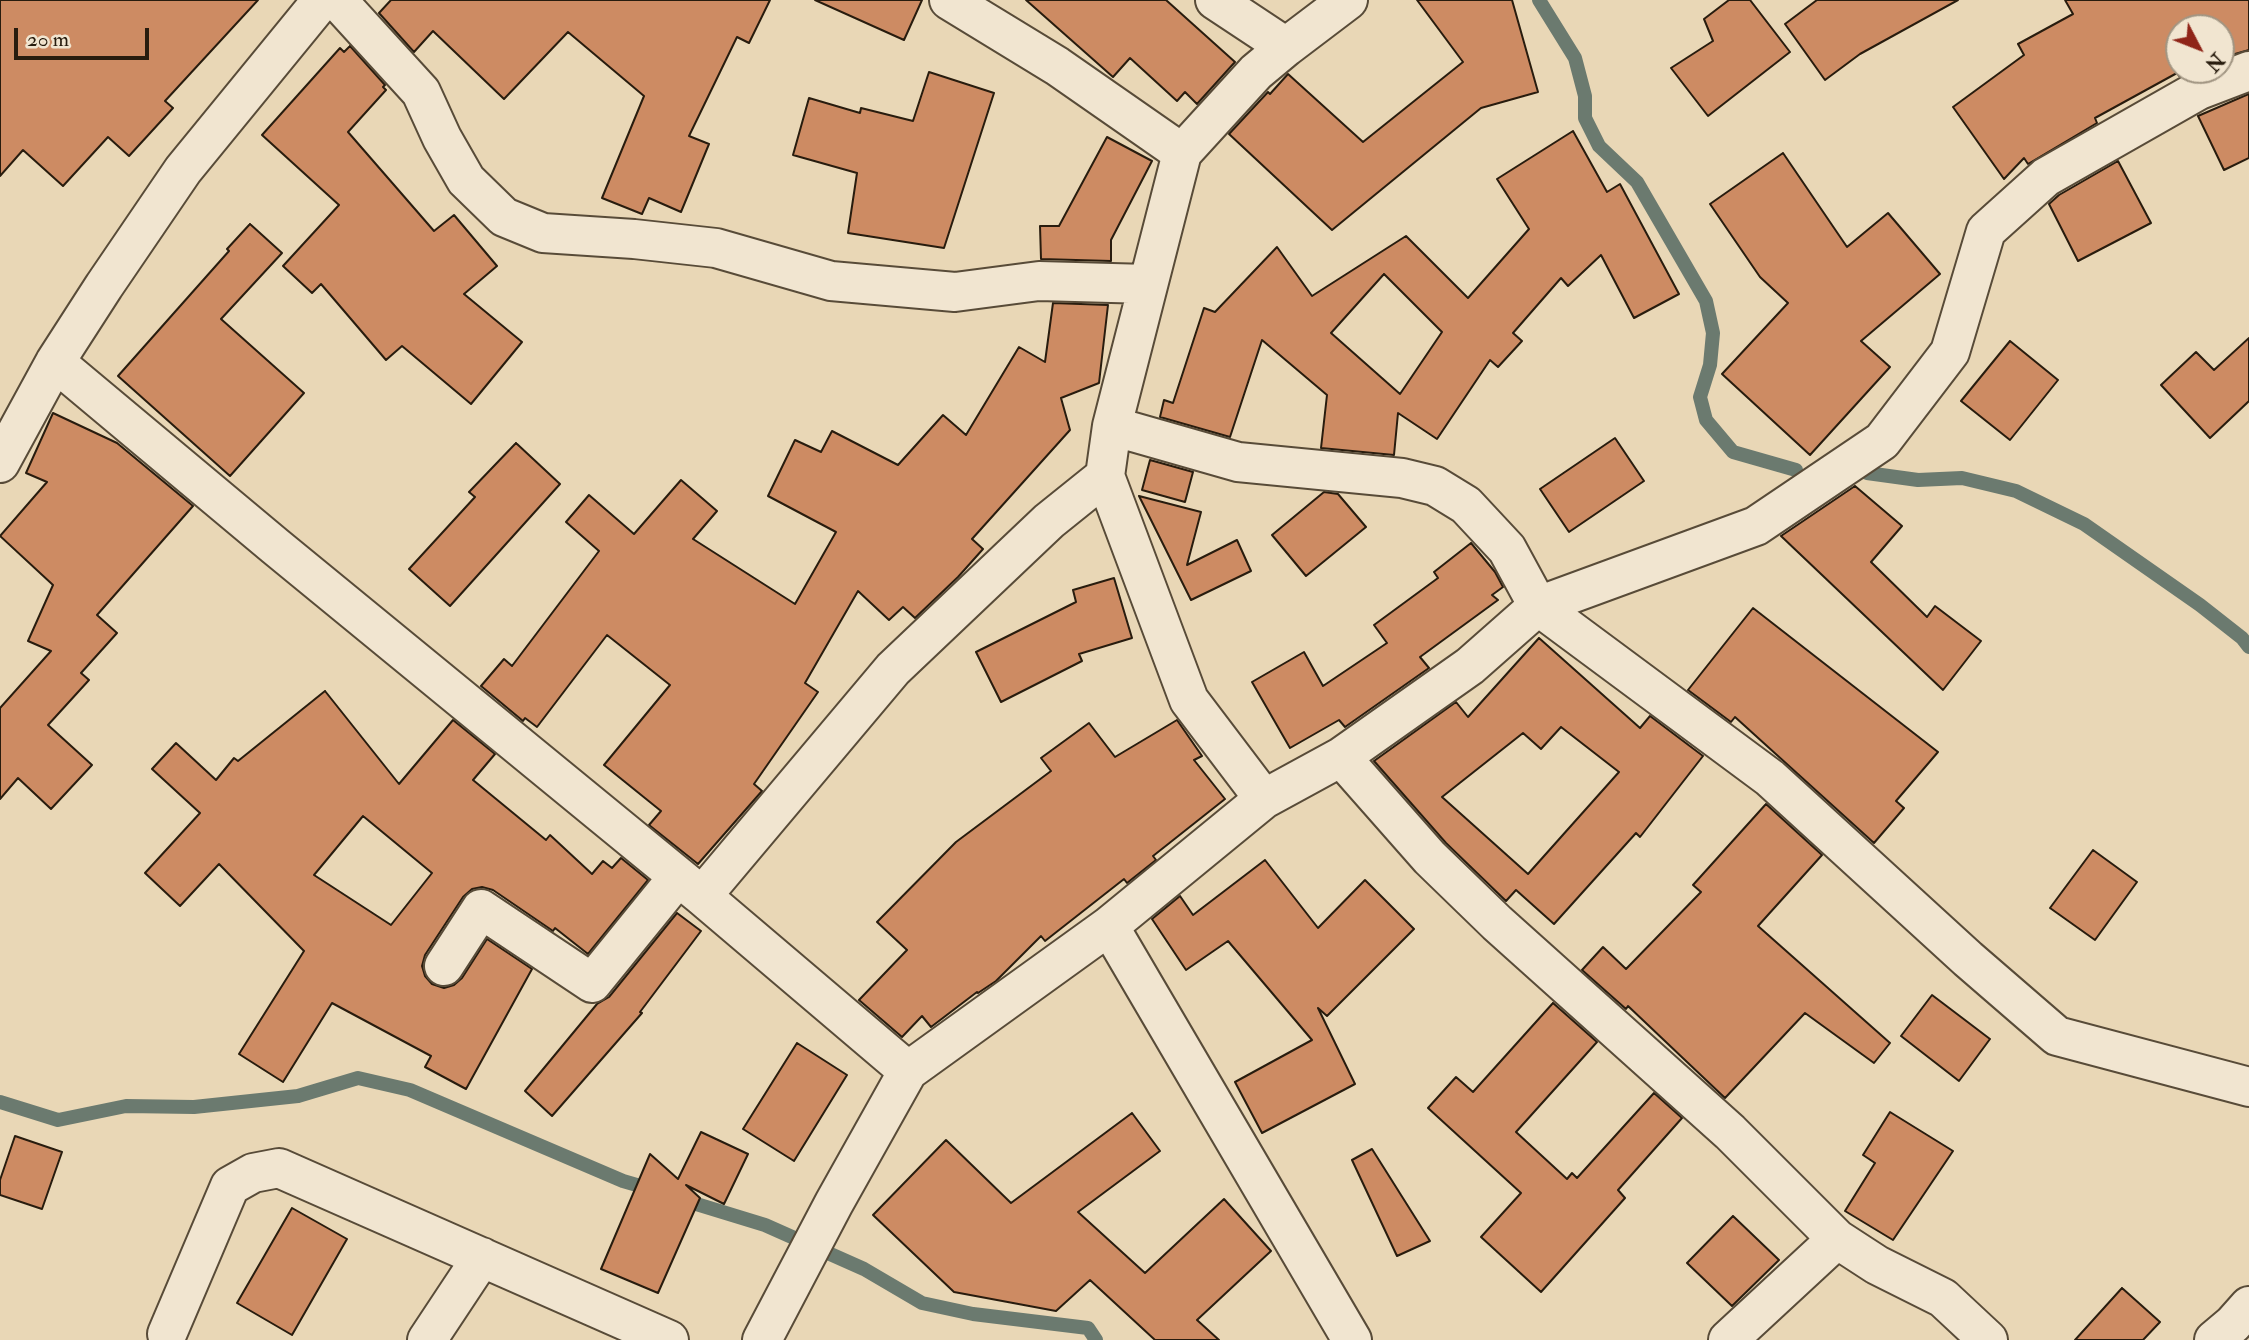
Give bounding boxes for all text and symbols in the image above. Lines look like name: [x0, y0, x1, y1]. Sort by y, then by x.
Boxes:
scale bar: [18, 14, 152, 58]
north arrow: [2165, 14, 2235, 84]
text: 20 m: [27, 26, 69, 53]
text: N: [2200, 47, 2229, 76]

